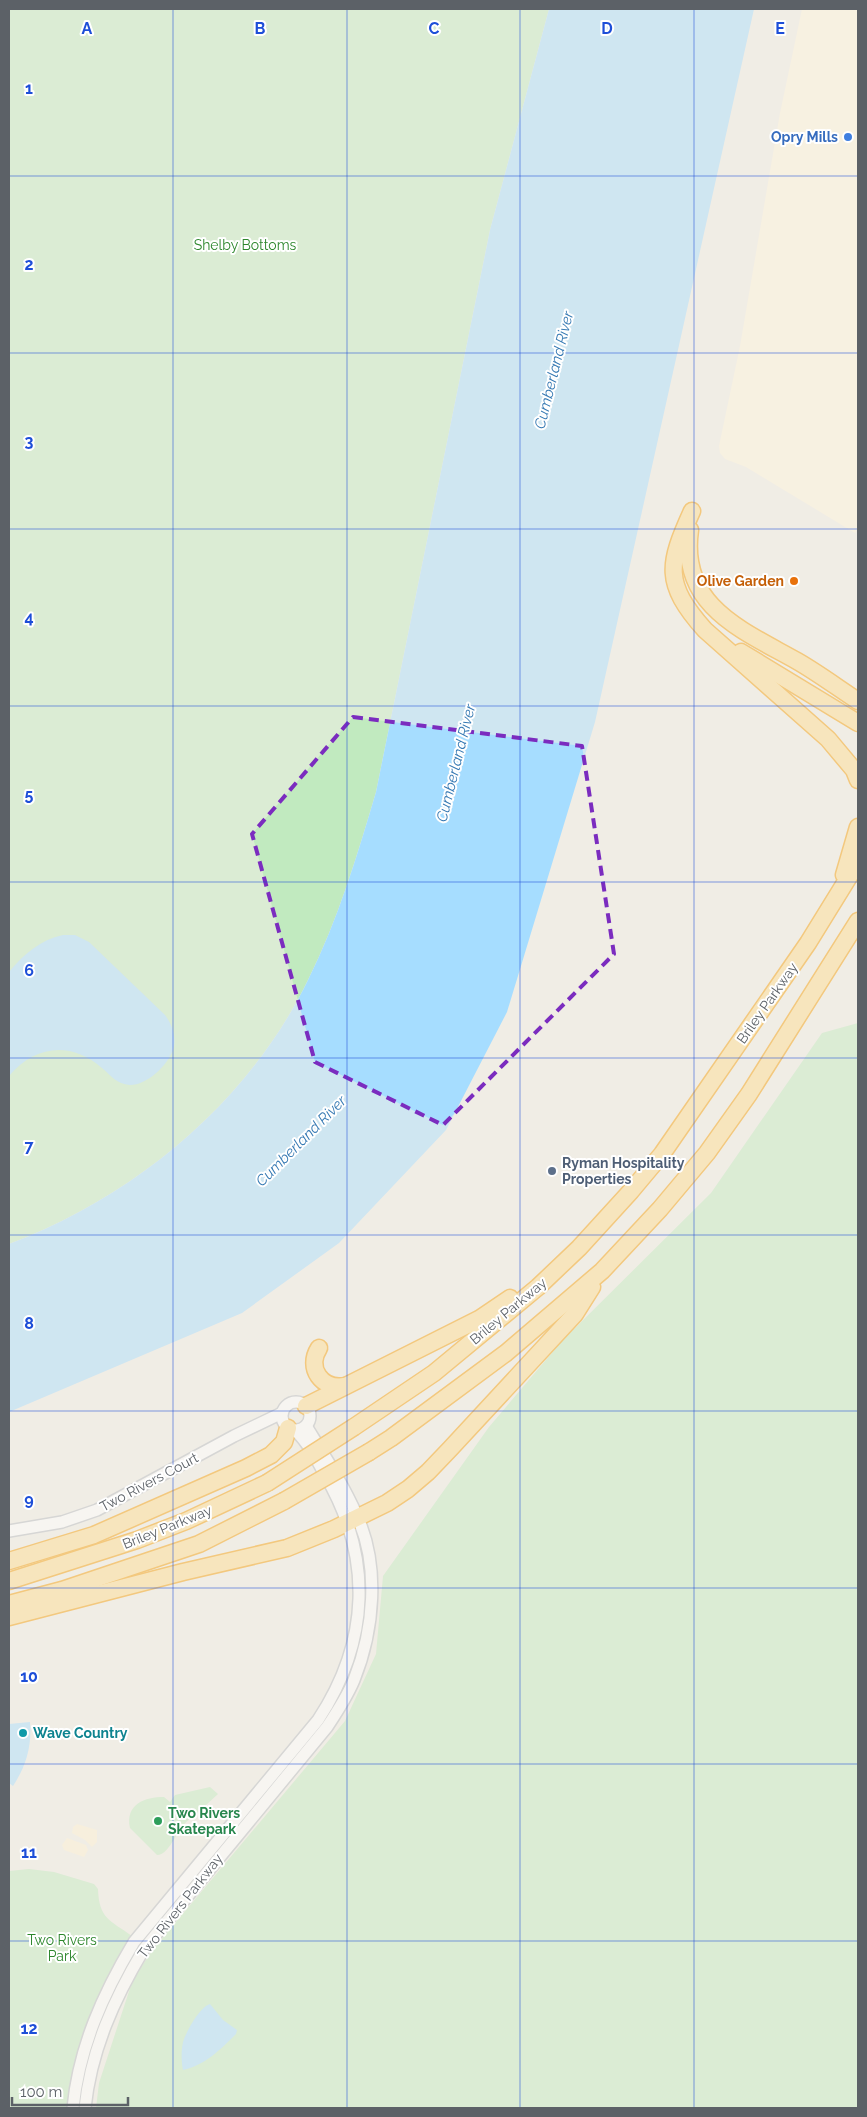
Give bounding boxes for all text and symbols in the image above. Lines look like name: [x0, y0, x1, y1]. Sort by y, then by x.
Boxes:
text: A: [82, 19, 93, 38]
text: B: [255, 19, 266, 38]
text: C: [429, 19, 440, 38]
text: D: [601, 19, 613, 38]
text: E: [775, 19, 785, 38]
text: 1: [25, 79, 33, 98]
place label: Opry Mills: [771, 129, 838, 145]
marker: Opry Mills: [842, 131, 854, 143]
park label: Shelby Bottoms: [194, 237, 297, 253]
text: 2: [24, 255, 34, 274]
water label: Cumberland River: [531, 309, 578, 431]
text: 3: [25, 432, 34, 451]
place label: Olive Garden: [697, 573, 784, 589]
marker: Olive Garden: [788, 575, 800, 587]
text: 4: [24, 608, 34, 627]
water label: Cumberland River: [433, 702, 480, 824]
text: 5: [25, 785, 34, 804]
street label: Briley Parkway: [733, 959, 801, 1046]
text: 6: [24, 961, 34, 980]
water label: Cumberland River: [252, 1091, 351, 1190]
text: 7: [25, 1137, 34, 1156]
place label: Ryman Hospitality Properties: [562, 1155, 685, 1187]
marker: Ryman Hospitality Properties: [546, 1165, 558, 1177]
street label: Briley Parkway: [467, 1274, 550, 1348]
text: 8: [24, 1314, 34, 1333]
street label: Two Rivers Court: [97, 1449, 201, 1515]
text: 9: [24, 1490, 34, 1509]
street label: Briley Parkway: [120, 1502, 214, 1552]
text: 10: [20, 1667, 38, 1686]
place label: Wave Country: [33, 1725, 128, 1741]
marker: Wave Country: [17, 1727, 29, 1739]
place label: Two Rivers Skatepark: [168, 1805, 240, 1837]
marker: Two Rivers Skatepark: [152, 1815, 164, 1827]
text: 11: [21, 1843, 37, 1862]
street label: Two Rivers Parkway: [134, 1850, 226, 1961]
park label: Two Rivers Park: [27, 1932, 97, 1964]
text: 12: [21, 2019, 37, 2038]
scale bar: [12, 2074, 129, 2106]
text: 100 m: [20, 2083, 62, 2101]

